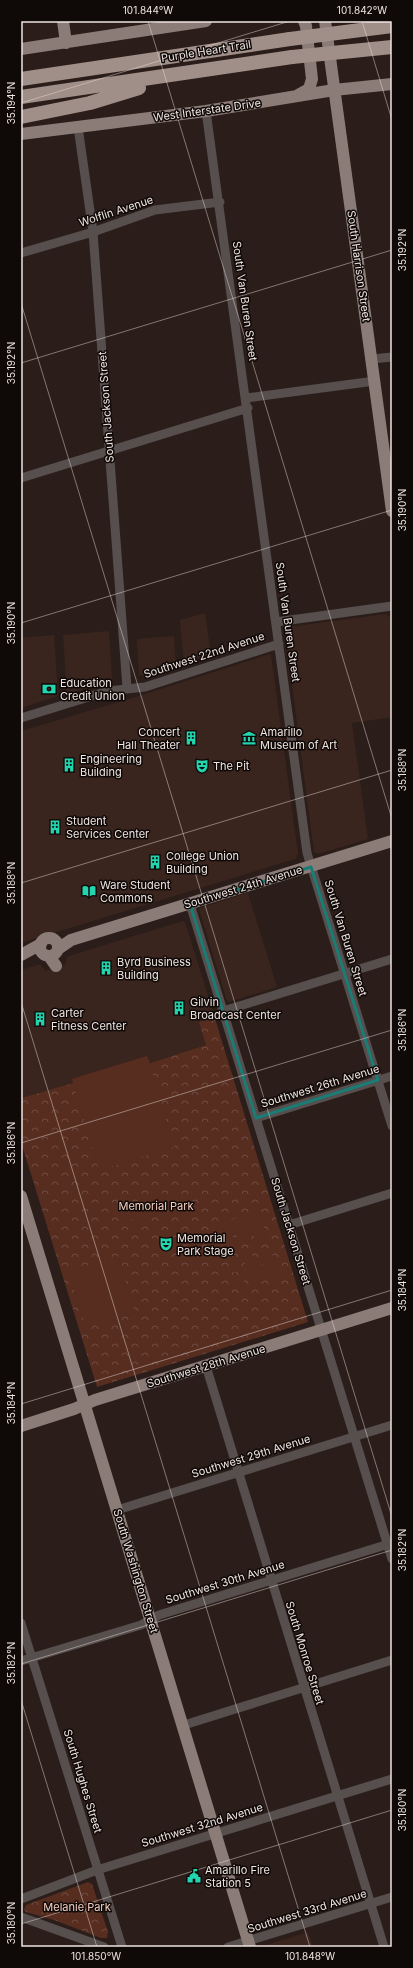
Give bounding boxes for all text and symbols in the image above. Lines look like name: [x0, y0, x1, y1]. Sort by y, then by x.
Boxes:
text: 101.844°W: [123, 4, 173, 16]
text: 101.842°W: [337, 4, 387, 16]
street label: Purple Heart Trail: [160, 37, 252, 65]
text: 35.194°N: [5, 82, 17, 124]
street label: West Interstate Drive: [152, 96, 262, 124]
street label: Wolflin Avenue: [77, 192, 155, 230]
street label: South Harrison Street: [344, 210, 374, 323]
text: 35.192°N: [396, 229, 408, 271]
street label: South Van Buren Street: [230, 240, 260, 362]
text: 35.192°N: [5, 342, 17, 384]
street label: South Jackson Street: [95, 351, 117, 463]
text: 35.190°N: [396, 489, 408, 531]
street label: South Van Buren Street: [273, 561, 303, 683]
text: 35.190°N: [5, 602, 17, 644]
street label: Southwest 22nd Avenue: [142, 629, 266, 681]
place label: Education Credit Union: [60, 676, 125, 703]
bank icon: Education Credit Union: [41, 681, 57, 697]
place label: Concert Hall Theater: [117, 725, 180, 752]
place label: Amarillo Museum of Art: [260, 725, 338, 752]
building icon: Concert Hall Theater: [183, 730, 199, 746]
museum icon: Amarillo Museum of Art: [241, 730, 257, 746]
text: 35.188°N: [396, 749, 408, 791]
place label: Engineering Building: [80, 752, 142, 779]
building icon: Engineering Building: [61, 757, 77, 773]
theatre icon: The Pit: [194, 758, 210, 774]
place label: The Pit: [213, 759, 250, 773]
place label: Student Services Center: [66, 814, 149, 841]
building icon: Student Services Center: [47, 819, 63, 835]
place label: College Union Building: [166, 849, 239, 876]
building icon: College Union Building: [147, 854, 163, 870]
text: 35.188°N: [5, 862, 17, 904]
street label: Southwest 24th Avenue: [182, 862, 304, 912]
place label: Ware Student Commons: [100, 878, 171, 905]
street label: South Van Buren Street: [322, 878, 370, 998]
library icon: Ware Student Commons: [81, 883, 97, 899]
place label: Byrd Business Building: [117, 955, 191, 982]
building icon: Byrd Business Building: [98, 960, 114, 976]
place label: Gilvin Broadcast Center: [190, 995, 281, 1022]
building icon: Gilvin Broadcast Center: [171, 1000, 187, 1016]
place label: Carter Fitness Center: [51, 1006, 126, 1033]
text: 35.186°N: [396, 1009, 408, 1051]
building icon: Carter Fitness Center: [32, 1011, 48, 1027]
street label: Southwest 26th Avenue: [259, 1061, 381, 1111]
text: 35.186°N: [5, 1122, 17, 1164]
street label: South Jackson Street: [268, 1176, 314, 1287]
park label: Memorial Park: [118, 1199, 194, 1213]
place label: Memorial Park Stage: [177, 1231, 234, 1258]
theatre icon: Memorial Park Stage: [158, 1236, 174, 1252]
text: 35.184°N: [396, 1269, 408, 1311]
street label: Southwest 28th Avenue: [145, 1341, 267, 1391]
text: 35.184°N: [5, 1382, 17, 1424]
street label: Southwest 29th Avenue: [190, 1431, 312, 1481]
street label: South Washington Street: [110, 1507, 162, 1635]
text: 35.182°N: [396, 1529, 408, 1571]
street label: Southwest 30th Avenue: [164, 1557, 286, 1607]
street label: South Monroe Street: [283, 1600, 328, 1707]
text: 35.182°N: [5, 1642, 17, 1684]
street label: South Hughes Street: [61, 1727, 106, 1835]
text: 35.180°N: [396, 1789, 408, 1831]
street label: Southwest 32nd Avenue: [139, 1800, 265, 1850]
place label: Amarillo Fire Station 5: [205, 1863, 270, 1890]
public building icon: Amarillo Fire Station 5: [186, 1868, 202, 1884]
street label: Southwest 33rd Avenue: [246, 1886, 368, 1936]
park label: Melanie Park: [43, 1900, 111, 1914]
text: 35.180°N: [5, 1902, 17, 1944]
text: 101.850°W: [71, 1950, 121, 1962]
text: 101.848°W: [285, 1950, 335, 1962]

